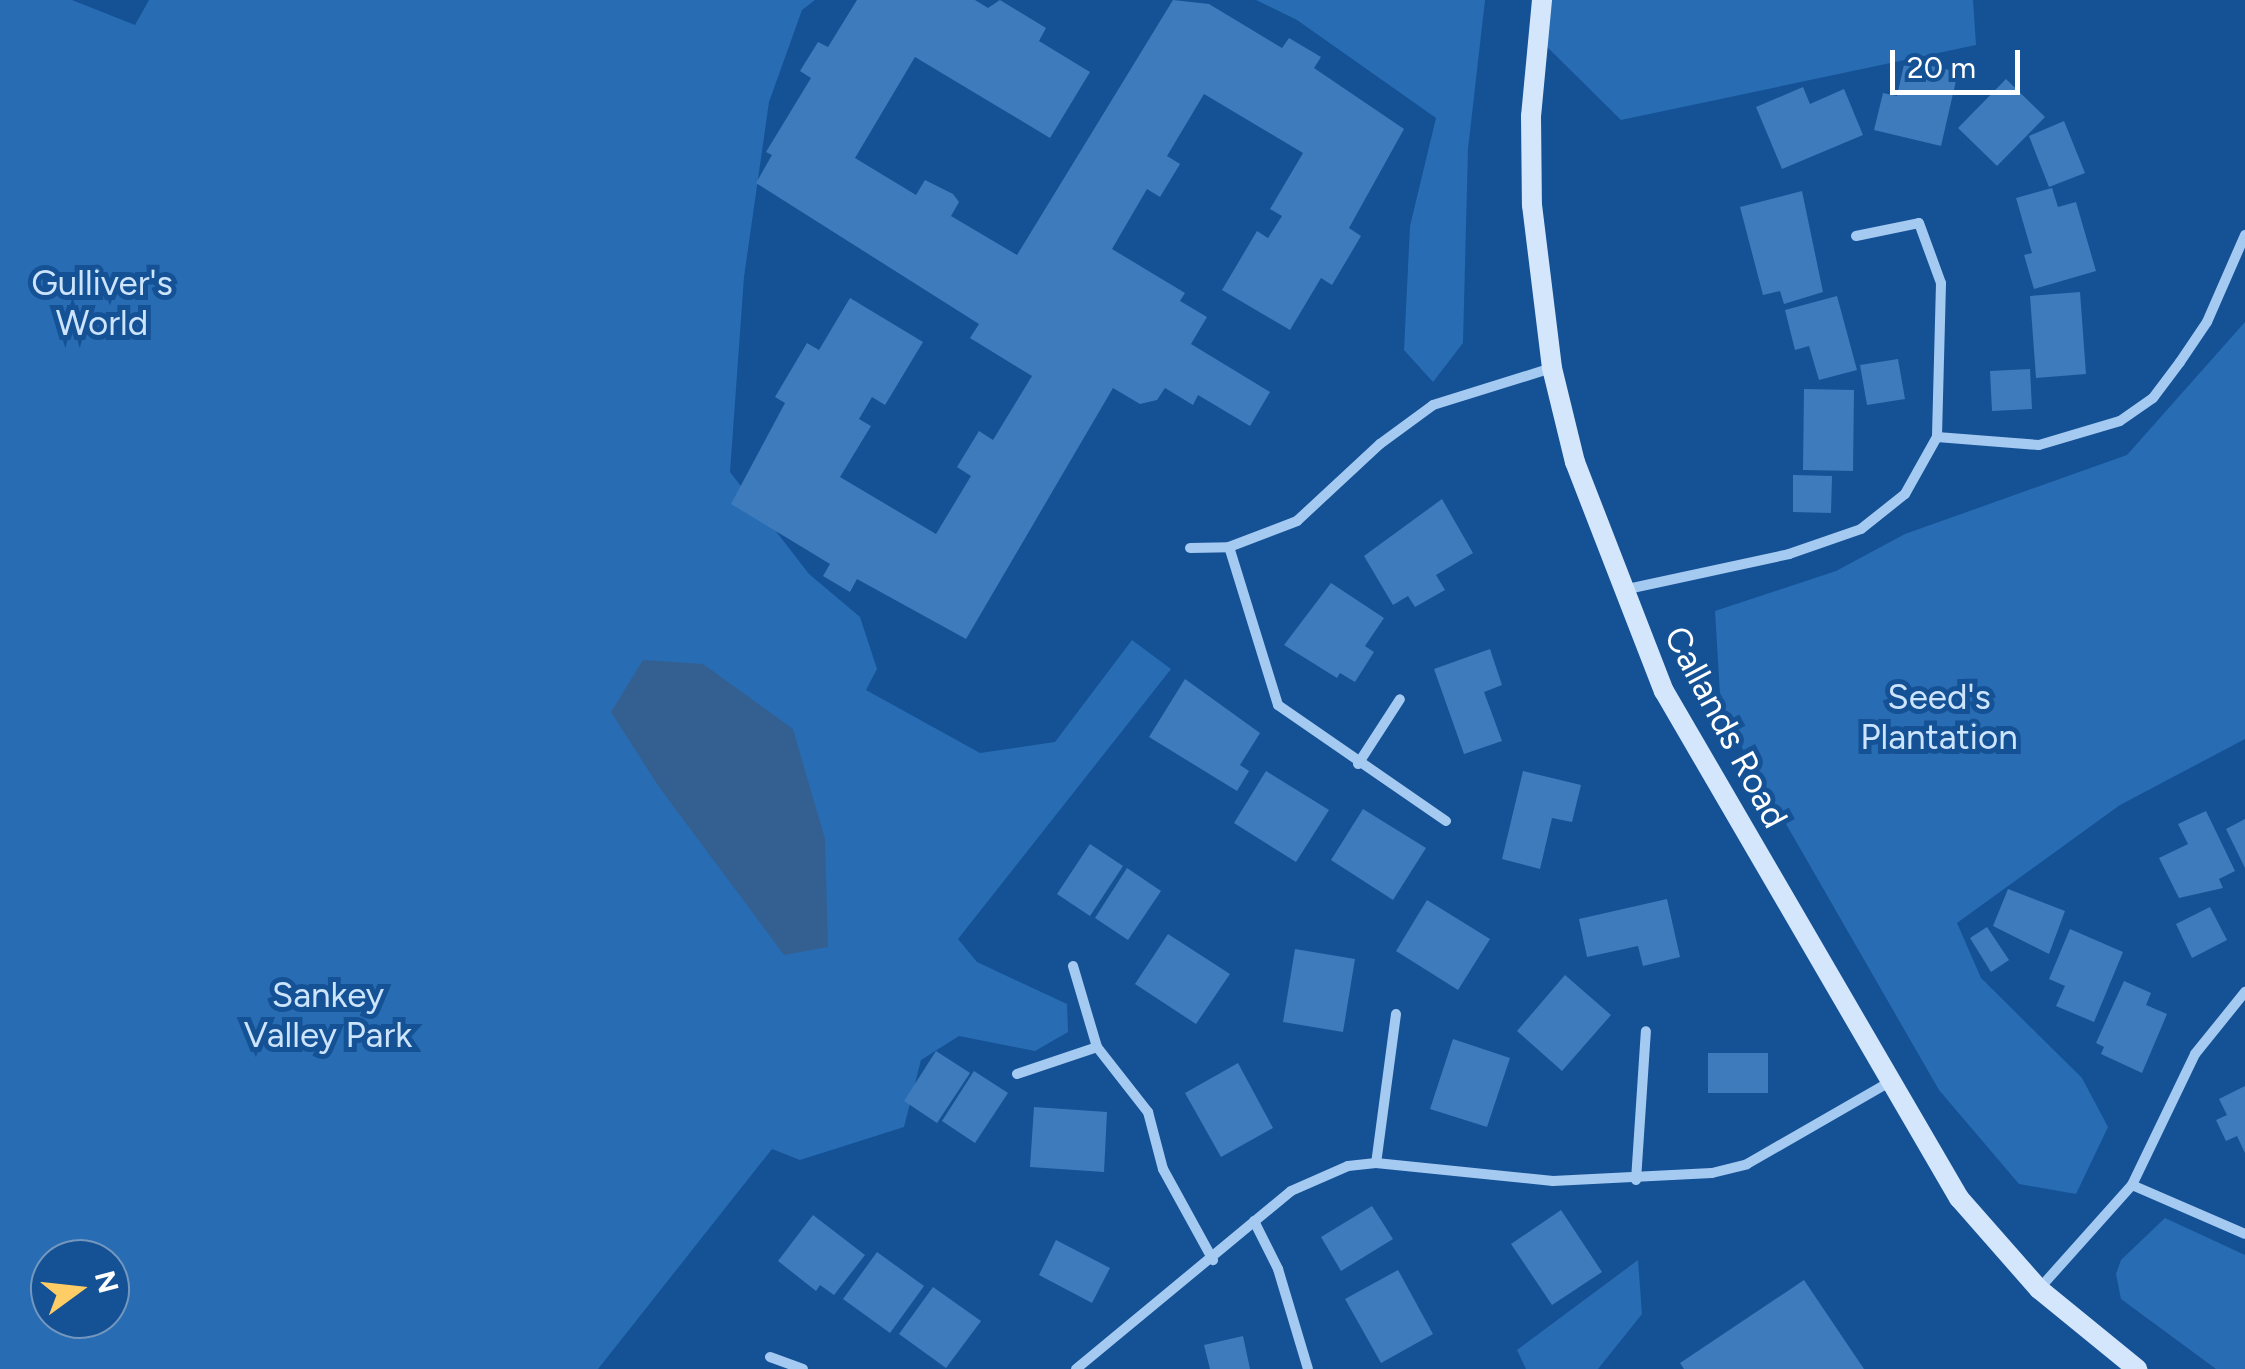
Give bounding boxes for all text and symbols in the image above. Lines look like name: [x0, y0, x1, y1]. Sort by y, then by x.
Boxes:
scale bar: [1895, 30, 2025, 92]
text: 20 m: [1907, 49, 1976, 86]
park label: Gulliver's World: [31, 262, 173, 344]
street label: Callands Road: [1655, 619, 1797, 835]
park label: Seed's Plantation: [1860, 676, 2018, 758]
park label: Sankey Valley Park: [244, 974, 412, 1056]
north arrow: [30, 1239, 130, 1339]
text: N: [88, 1267, 126, 1297]

